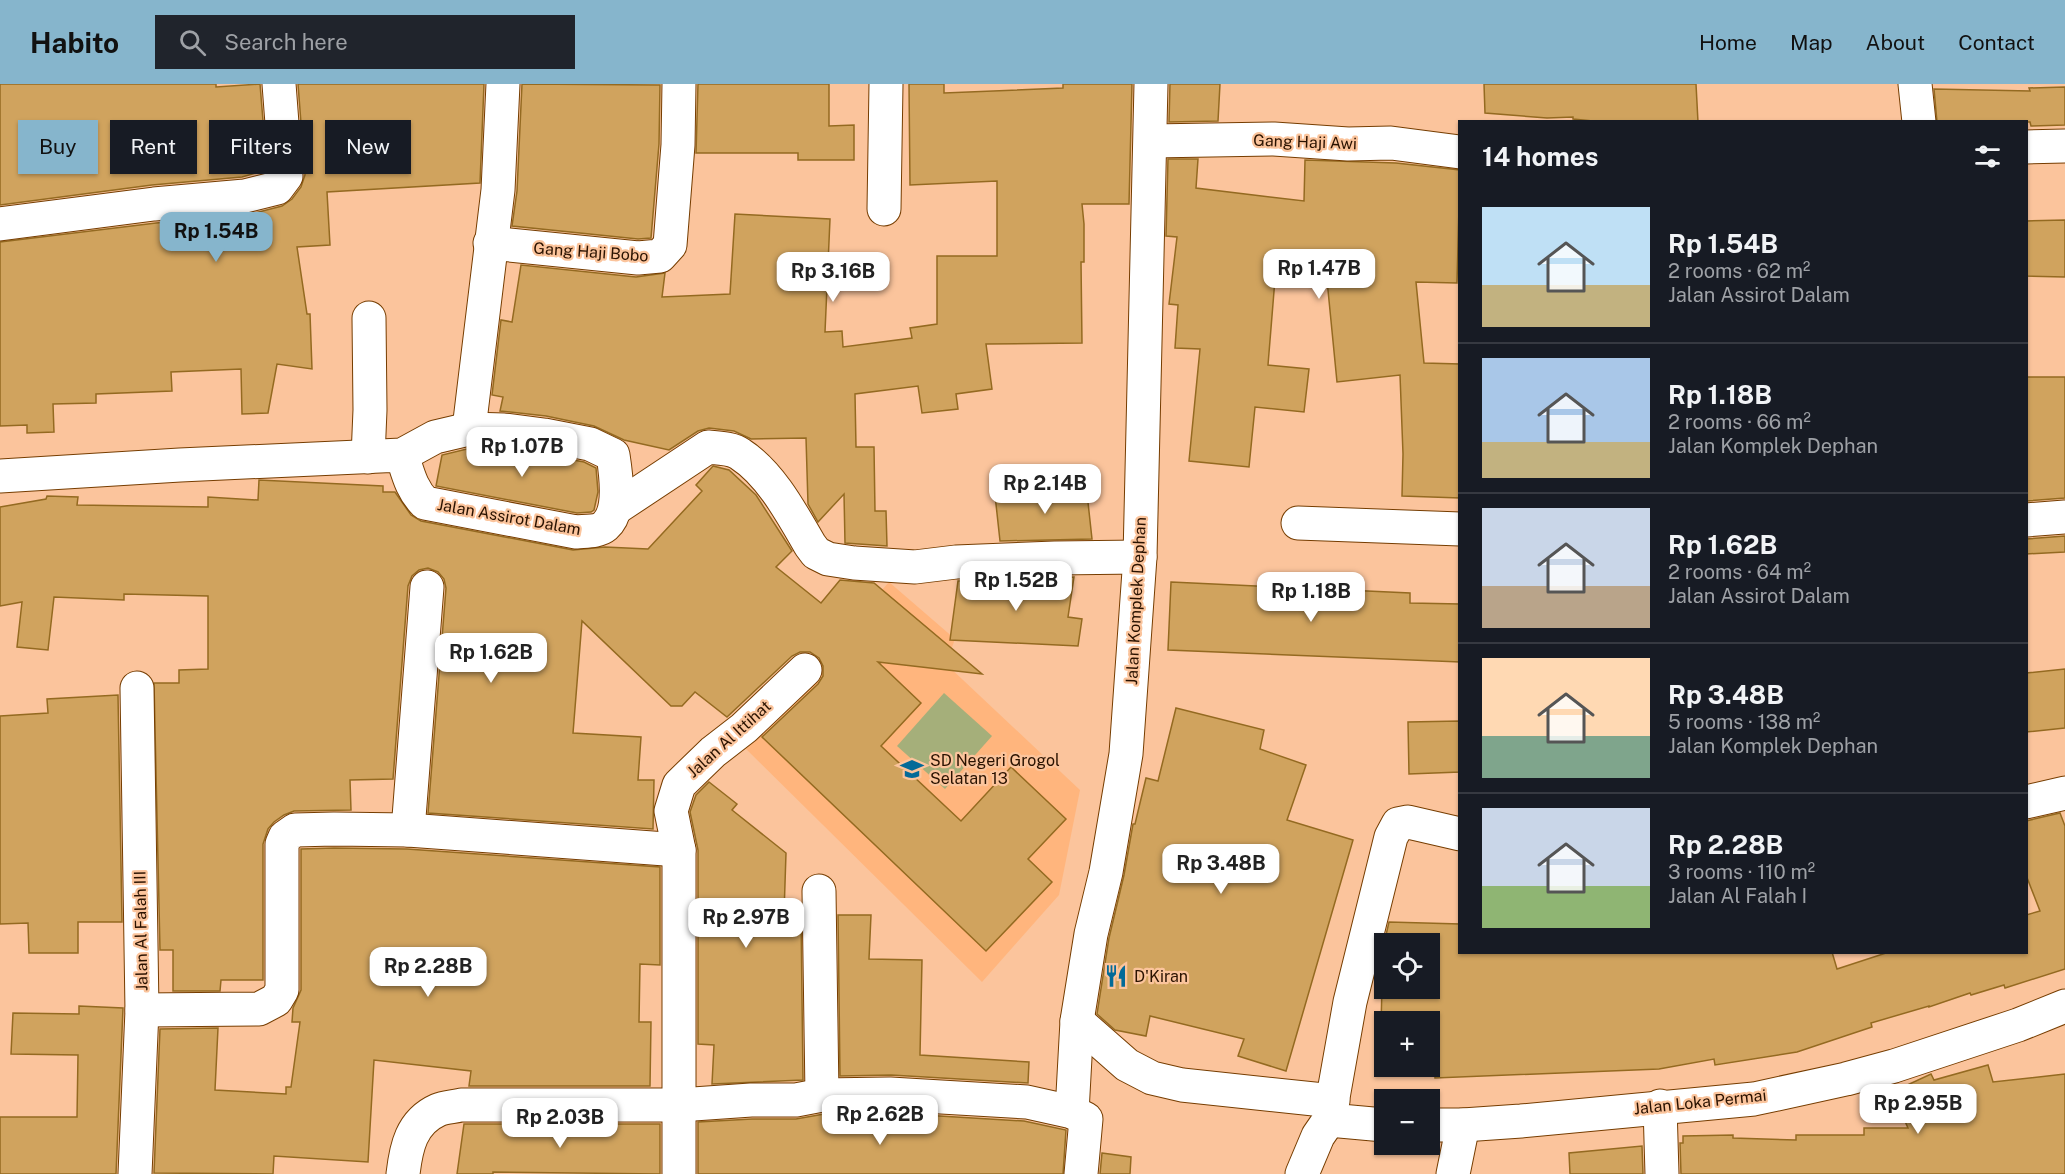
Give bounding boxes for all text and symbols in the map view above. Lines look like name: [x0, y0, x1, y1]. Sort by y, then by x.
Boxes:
search box: [155, 15, 575, 69]
text: Habito: [30, 26, 119, 59]
icon: search: [176, 26, 209, 59]
text: Search here: [224, 29, 348, 55]
text: Home: [1699, 30, 1757, 55]
text: Map: [1790, 30, 1833, 55]
text: About: [1866, 30, 1925, 55]
text: Contact: [1958, 30, 2035, 55]
chip: Buy: [18, 120, 98, 174]
chip: Rent: [110, 120, 197, 174]
chip: Filters: [209, 120, 313, 174]
chip: New: [325, 120, 411, 174]
street label: Gang Haji Awi: [1253, 131, 1357, 153]
icon: filters: [1971, 140, 2004, 173]
text: 14 homes: [1482, 141, 1598, 172]
pin: Rp 1.54B: [154, 212, 278, 263]
text: Rp 1.54B: [174, 219, 258, 243]
text: Rp 1.54B: [1668, 228, 1778, 259]
icon: home: [1530, 231, 1602, 303]
street label: Gang Haji Bobo: [533, 239, 649, 265]
pin: Rp 1.47B: [1257, 249, 1381, 300]
pin: Rp 3.16B: [771, 252, 895, 303]
text: Rp 1.47B: [1277, 256, 1361, 280]
text: Rp 3.16B: [791, 259, 875, 283]
text: 2 rooms · 62 m²: [1668, 259, 1810, 283]
text: Jalan Assirot Dalam: [1668, 283, 1850, 307]
text: Rp 1.18B: [1668, 379, 1772, 410]
icon: home: [1530, 382, 1602, 454]
text: 2 rooms · 66 m²: [1668, 410, 1811, 434]
pin: Rp 1.07B: [460, 427, 584, 478]
text: Rp 1.07B: [480, 434, 564, 458]
text: Jalan Komplek Dephan: [1668, 434, 1878, 458]
pin: Rp 2.14B: [983, 464, 1107, 515]
text: Rp 2.14B: [1003, 471, 1087, 495]
street label: Jalan Assirot Dalam: [436, 495, 582, 539]
street label: Jalan Komplek Dephan: [1122, 517, 1150, 685]
text: Rp 1.62B: [1668, 529, 1777, 560]
icon: home: [1530, 532, 1602, 604]
text: 2 rooms · 64 m²: [1668, 560, 1811, 584]
pin: Rp 1.52B: [954, 561, 1078, 612]
text: Rp 1.52B: [974, 568, 1058, 592]
pin: Rp 1.18B: [1249, 572, 1373, 623]
text: Rp 1.18B: [1271, 579, 1351, 603]
text: Jalan Assirot Dalam: [1668, 584, 1850, 608]
pin: Rp 1.62B: [429, 633, 553, 684]
text: Rp 1.62B: [449, 640, 533, 664]
text: Rp 3.48B: [1668, 679, 1784, 710]
icon: home: [1530, 682, 1602, 754]
street label: Jalan Al Ittihat: [683, 696, 775, 782]
text: 5 rooms · 138 m²: [1668, 710, 1820, 734]
text: Jalan Komplek Dephan: [1668, 734, 1878, 758]
place label: SD Negeri Grogol Selatan 13: [930, 751, 1060, 788]
school or university icon: SD Negeri Grogol Selatan 13: [899, 756, 925, 782]
text: Rp 2.28B: [1668, 829, 1783, 860]
icon: home: [1530, 832, 1602, 904]
pin: Rp 3.48B: [1159, 844, 1283, 895]
text: Rp 3.48B: [1176, 851, 1266, 875]
text: 3 rooms · 110 m²: [1668, 860, 1815, 884]
street label: Jalan Al Falah III: [130, 871, 152, 991]
text: Jalan Al Falah I: [1668, 884, 1807, 908]
pin: Rp 2.97B: [684, 898, 808, 949]
text: Rp 2.97B: [702, 905, 790, 929]
map controls: [1374, 933, 1440, 1155]
button: locate: [1374, 933, 1440, 999]
pin: Rp 2.28B: [366, 947, 490, 998]
text: Rp 2.28B: [384, 954, 472, 978]
restaurant icon: D'Kiran: [1103, 963, 1129, 989]
place label: D'Kiran: [1134, 967, 1188, 986]
button: +: [1374, 1011, 1440, 1077]
pin: Rp 2.95B: [1856, 1084, 1980, 1135]
street label: Jalan Loka Permai: [1633, 1086, 1767, 1118]
button: −: [1374, 1089, 1440, 1155]
text: Rp 2.95B: [1874, 1091, 1962, 1115]
pin: Rp 2.62B: [818, 1095, 942, 1146]
pin: Rp 2.03B: [498, 1098, 622, 1149]
text: Rp 2.62B: [836, 1102, 924, 1126]
text: Rp 2.03B: [516, 1105, 604, 1129]

